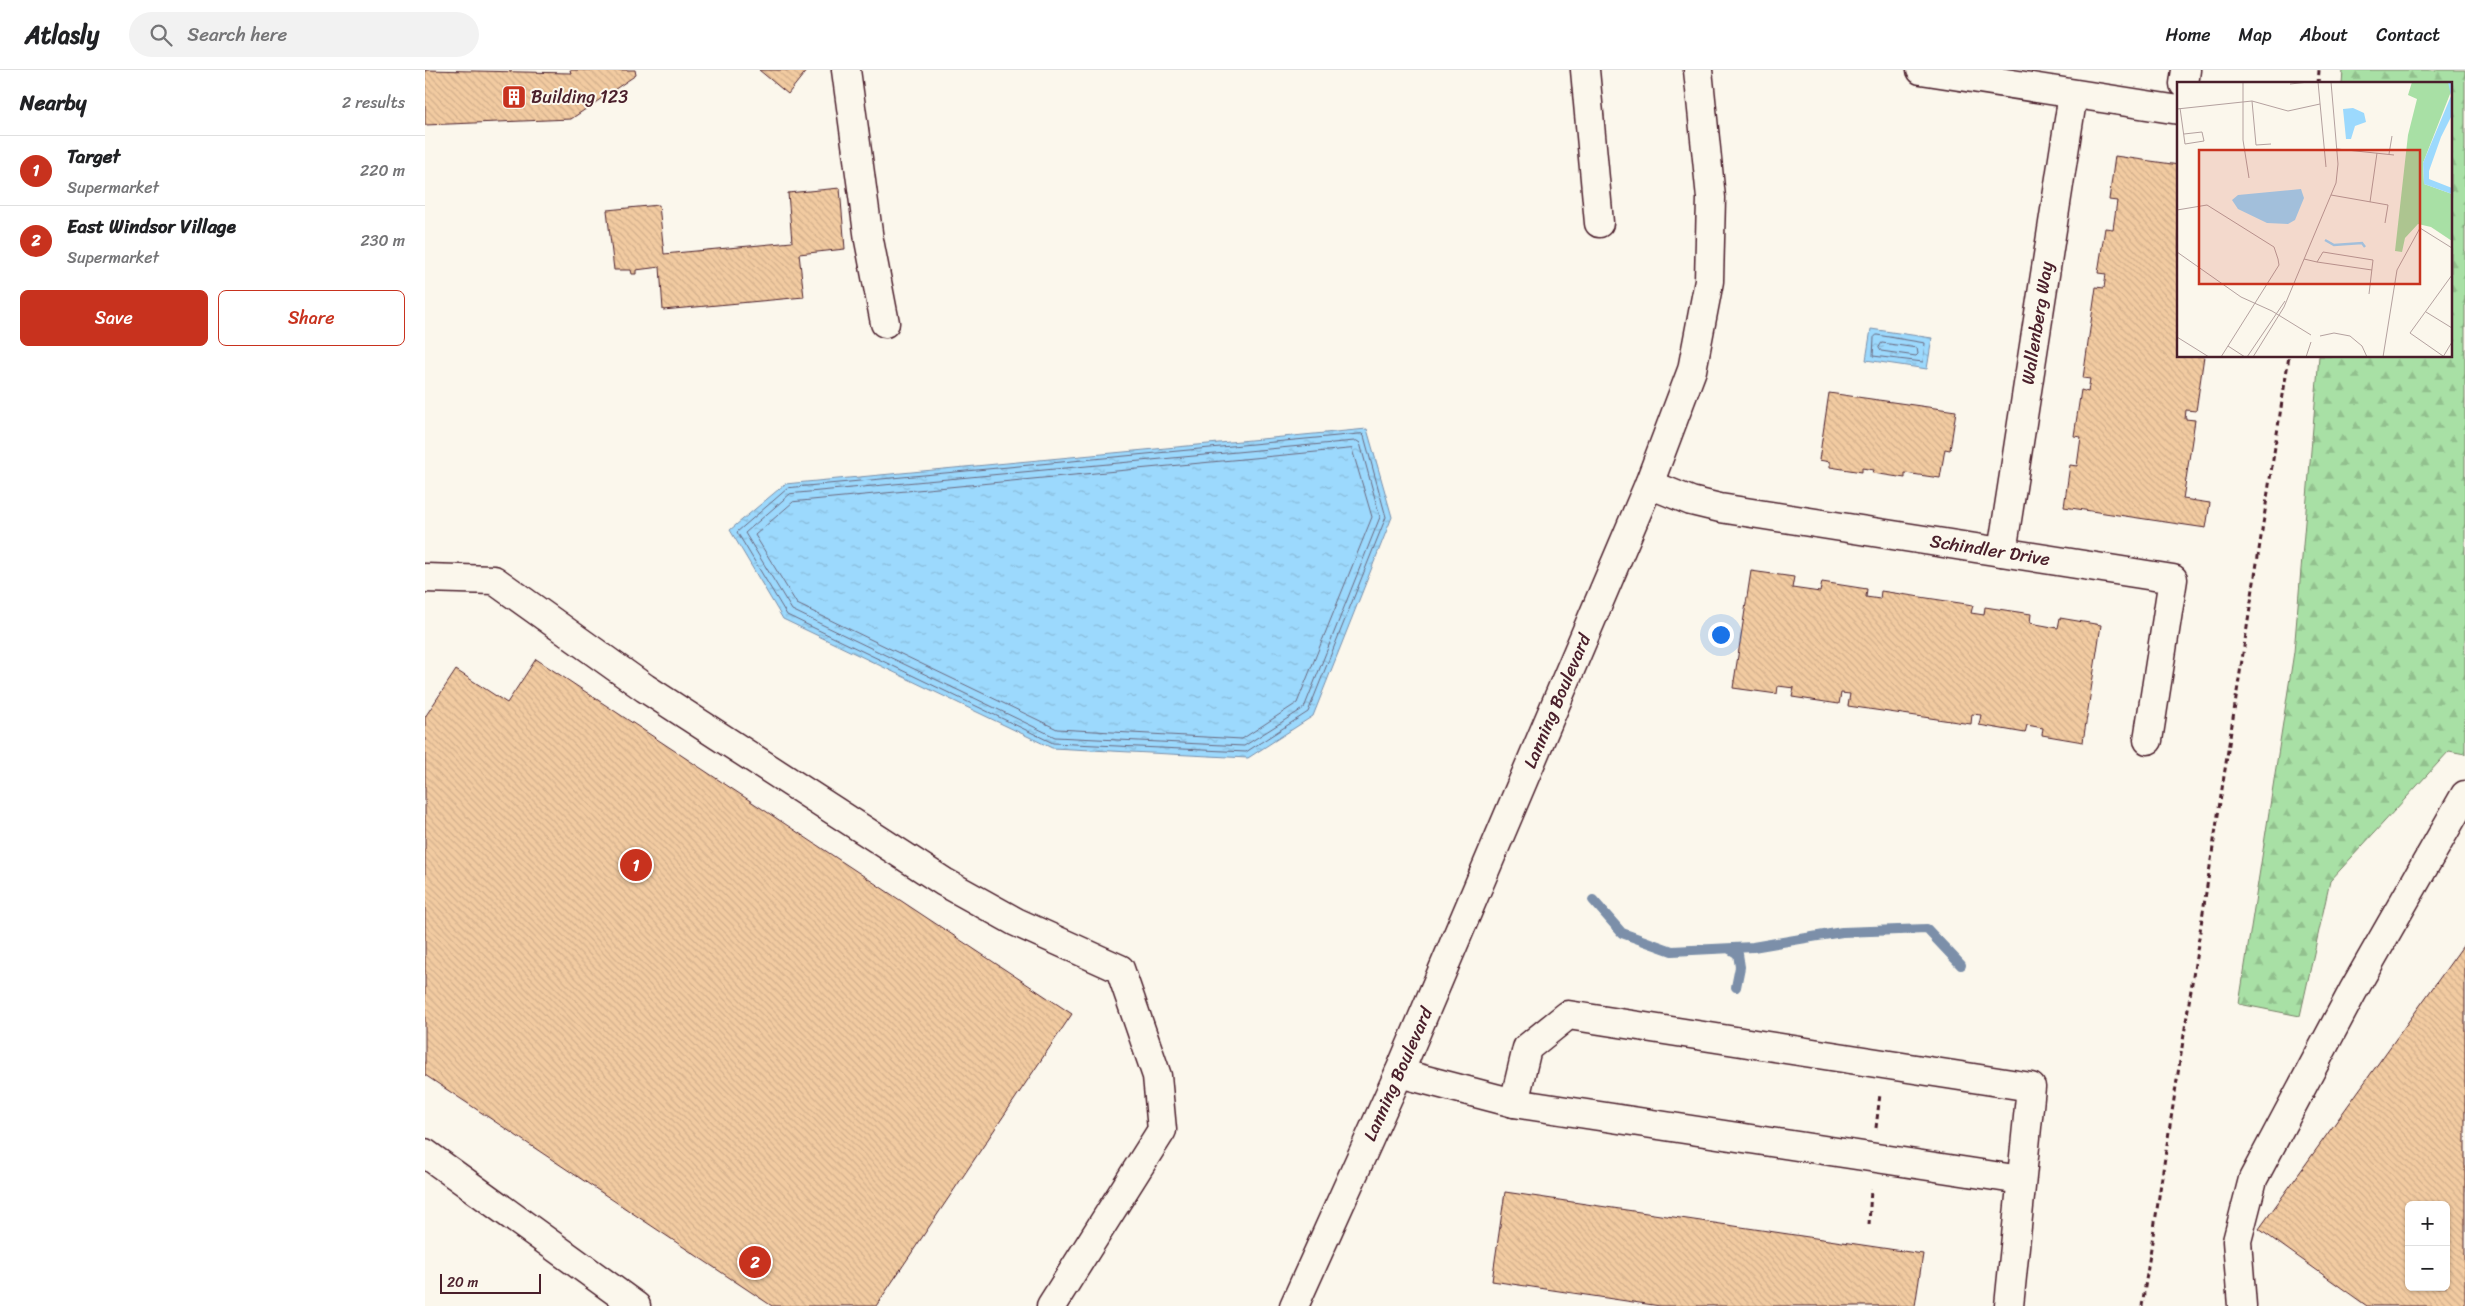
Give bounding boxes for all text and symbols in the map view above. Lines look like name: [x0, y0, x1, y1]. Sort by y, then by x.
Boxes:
search box: [129, 12, 479, 57]
text: Atlasly: [25, 14, 99, 56]
text: Search here: [187, 18, 287, 51]
text: Home: [2166, 19, 2211, 51]
text: Map: [2239, 19, 2272, 51]
text: About: [2300, 19, 2348, 51]
text: Contact: [2376, 19, 2440, 51]
icon: search: [147, 21, 175, 49]
place label: Building 123: [531, 81, 628, 113]
inset map: [2177, 82, 2453, 358]
text: Nearby: [20, 84, 86, 122]
building icon: Building 123: [501, 84, 527, 110]
text: 2 results: [342, 88, 405, 117]
text: Target: [67, 140, 120, 173]
text: 1: [33, 156, 39, 185]
text: 220 m: [360, 156, 405, 185]
text: Supermarket: [67, 173, 159, 202]
text: East Windsor Village: [67, 210, 236, 243]
text: 2: [31, 226, 41, 255]
text: 230 m: [360, 226, 405, 255]
text: Supermarket: [67, 243, 159, 272]
street label: Wallenberg Way: [2011, 259, 2063, 387]
button: Save: [20, 290, 208, 346]
button: Share: [218, 290, 405, 346]
street label: Schindler Drive: [1928, 525, 2052, 575]
your location: [1708, 622, 1734, 648]
street label: Lanning Boulevard: [1514, 627, 1600, 773]
pin: 1: [620, 846, 652, 884]
street label: Lanning Boulevard: [1354, 1000, 1442, 1146]
map controls: [2405, 1201, 2450, 1291]
button: +: [2405, 1201, 2450, 1246]
pin: 2: [739, 1243, 771, 1281]
button: −: [2405, 1246, 2450, 1291]
text: 20 m: [447, 1270, 478, 1295]
scale bar: [440, 1271, 541, 1294]

